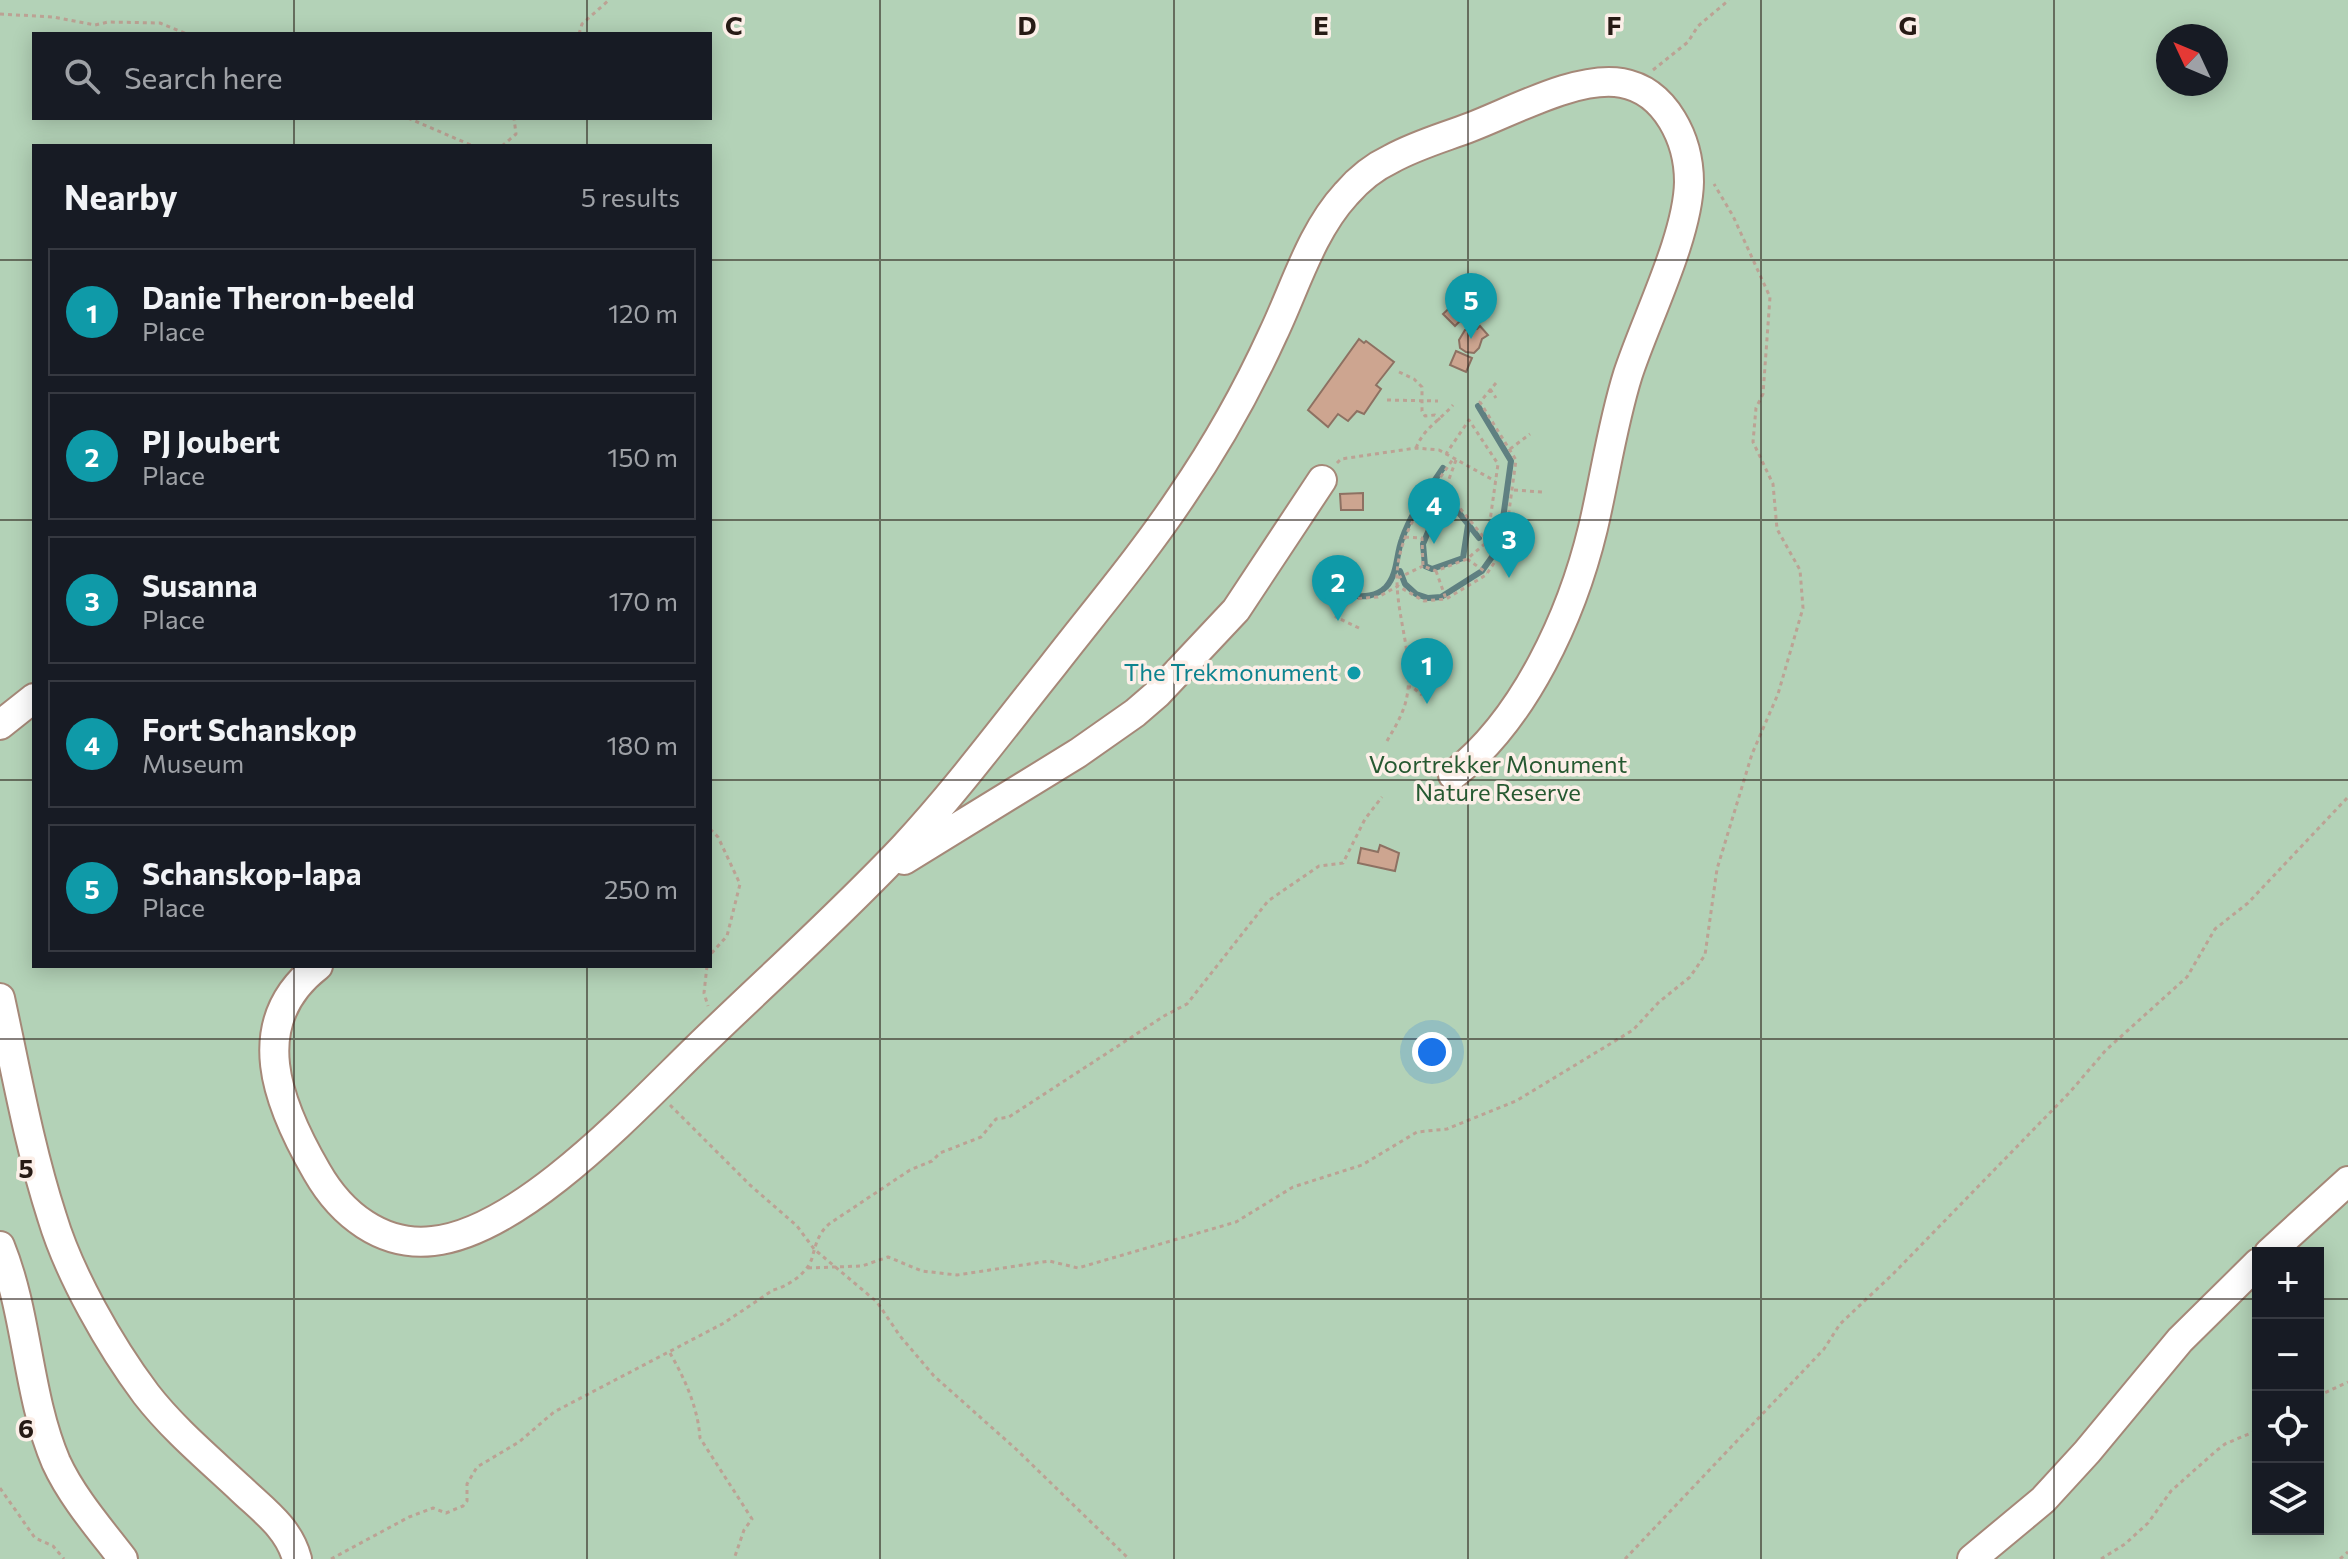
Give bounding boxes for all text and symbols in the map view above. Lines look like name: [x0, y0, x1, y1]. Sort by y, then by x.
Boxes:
text: C: [725, 9, 743, 40]
text: D: [1017, 9, 1037, 40]
text: E: [1313, 9, 1329, 40]
text: F: [1606, 9, 1622, 40]
text: G: [1899, 9, 1917, 40]
north arrow: [2156, 24, 2228, 96]
search box: [32, 32, 712, 120]
icon: search: [60, 54, 104, 98]
text: Search here: [124, 58, 283, 95]
text: Nearby: [64, 175, 178, 217]
text: 5 results: [581, 181, 680, 212]
pin: 5: [1445, 273, 1497, 339]
text: Danie Theron-beeld: [142, 278, 415, 315]
text: 1: [86, 297, 98, 328]
text: 120 m: [608, 297, 678, 328]
text: Place: [142, 315, 205, 346]
text: PJ Joubert: [142, 422, 280, 459]
text: 2: [85, 441, 99, 472]
text: 150 m: [607, 441, 678, 472]
text: Place: [142, 459, 205, 490]
pin: 4: [1408, 478, 1460, 544]
pin: 3: [1483, 512, 1535, 578]
pin: 2: [1312, 555, 1364, 621]
text: Susanna: [142, 566, 257, 603]
text: 3: [84, 585, 100, 616]
text: 170 m: [609, 585, 678, 616]
text: Place: [142, 603, 205, 634]
pin: 1: [1401, 638, 1453, 704]
place label: The Trekmonument: [1124, 657, 1338, 686]
marker: The Trekmonument: [1345, 664, 1363, 682]
text: Fort Schanskop: [142, 710, 357, 747]
text: 4: [84, 729, 100, 760]
text: 180 m: [606, 729, 678, 760]
text: Museum: [142, 747, 244, 778]
park label: Voortrekker Monument Nature Reserve: [1369, 749, 1627, 806]
text: Schanskop-lapa: [142, 854, 362, 891]
text: 5: [84, 873, 100, 904]
text: 250 m: [604, 873, 678, 904]
text: Place: [142, 891, 205, 922]
your location: [1412, 1032, 1452, 1072]
text: 5: [18, 1152, 34, 1183]
map controls: [2252, 1247, 2324, 1535]
button: +: [2252, 1247, 2324, 1319]
button: −: [2252, 1319, 2324, 1391]
button: locate: [2252, 1391, 2324, 1463]
text: 6: [18, 1412, 34, 1443]
button: layers: [2252, 1463, 2324, 1535]

